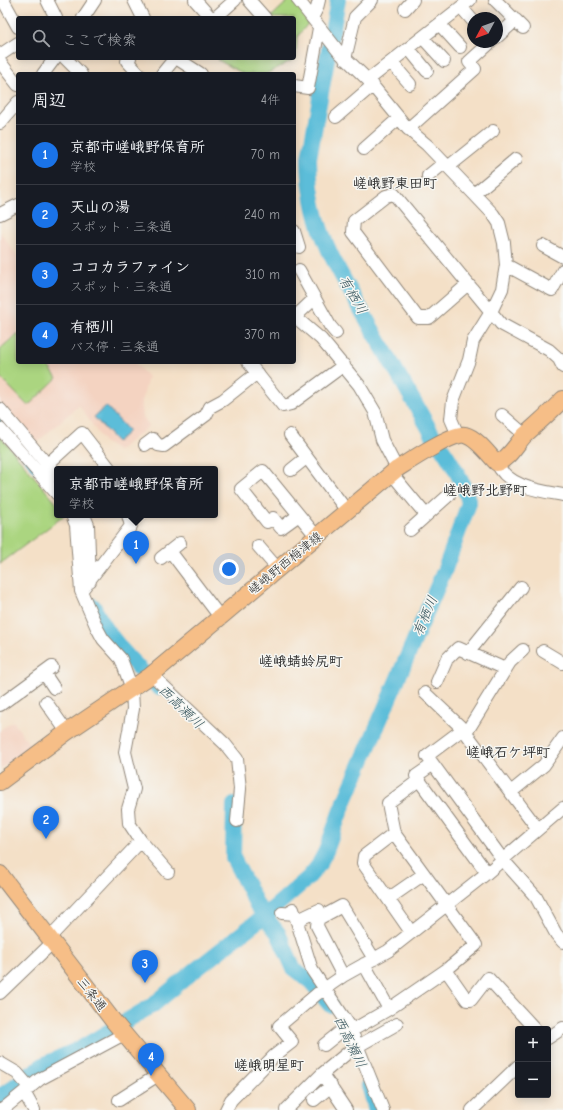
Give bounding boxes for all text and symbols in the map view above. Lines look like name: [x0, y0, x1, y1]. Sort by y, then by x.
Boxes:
north arrow: [467, 12, 503, 48]
search box: [16, 16, 296, 60]
icon: search: [30, 27, 52, 49]
text: ここで検索: [62, 31, 137, 49]
text: 周辺: [32, 91, 66, 110]
text: 4件: [261, 92, 280, 107]
text: 京都市嵯峨野保育所: [70, 138, 205, 156]
text: 1: [42, 147, 48, 162]
text: 70 m: [251, 147, 280, 162]
text: 学校: [70, 159, 96, 174]
district label: 嵯峨野東田町: [353, 175, 437, 192]
text: 天山の湯: [70, 198, 130, 216]
text: 2: [42, 207, 48, 222]
text: 240 m: [244, 207, 280, 222]
text: スポット · 三条通: [70, 219, 172, 234]
text: ココカラファイン: [70, 258, 190, 276]
text: 3: [42, 267, 48, 282]
text: 310 m: [245, 267, 280, 282]
water label: 有栖川: [335, 273, 371, 317]
text: スポット · 三条通: [70, 279, 172, 294]
text: 有栖川: [70, 318, 115, 336]
text: 4: [42, 327, 48, 342]
text: 370 m: [244, 327, 280, 342]
text: バス停 · 三条通: [70, 339, 159, 354]
popup: [54, 466, 218, 518]
text: 京都市嵯峨野保育所: [68, 475, 204, 493]
district label: 嵯峨野北野町: [443, 482, 527, 499]
text: 学校: [68, 496, 95, 511]
street label: 嵯峨野西梅津線: [245, 528, 326, 597]
pin: 1: [123, 531, 149, 564]
your location: [219, 559, 239, 579]
water label: 有栖川: [409, 593, 441, 639]
district label: 嵯峨蜻蛉尻町: [259, 653, 343, 670]
water label: 西高瀬川: [155, 681, 207, 733]
district label: 嵯峨石ケ坪町: [466, 744, 550, 761]
pin: 2: [33, 806, 59, 839]
pin: 3: [132, 950, 158, 983]
street label: 三条通: [74, 974, 110, 1014]
water label: 西高瀬川: [330, 1013, 370, 1071]
map controls: [515, 1026, 551, 1098]
button: +: [515, 1026, 551, 1062]
pin: 4: [138, 1043, 164, 1076]
district label: 嵯峨明星町: [234, 1057, 304, 1074]
button: −: [515, 1062, 551, 1098]

